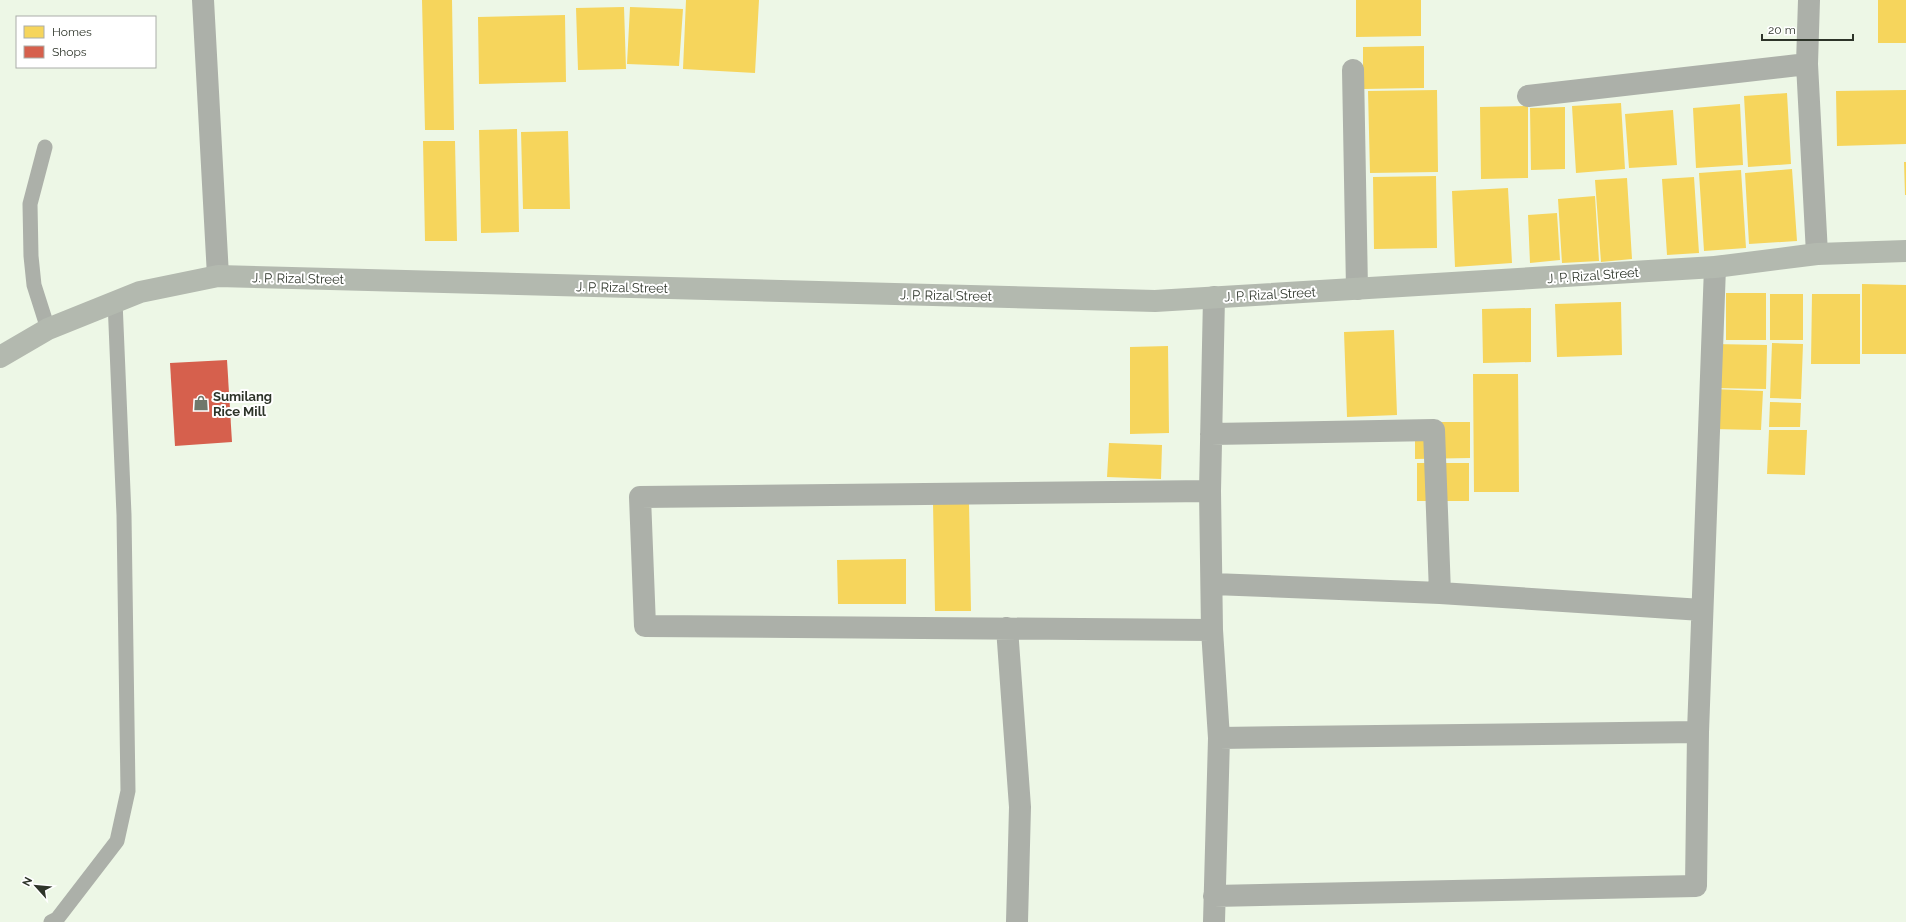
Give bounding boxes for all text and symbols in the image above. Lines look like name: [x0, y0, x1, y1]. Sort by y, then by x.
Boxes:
legend: [16, 16, 156, 68]
scale bar: [1762, 16, 1853, 42]
text: 20 m: [1768, 23, 1796, 37]
text: Homes: [52, 25, 92, 39]
text: Shops: [52, 45, 87, 59]
street label: J. P. Rizal Street: [1547, 265, 1640, 286]
street label: J. P. Rizal Street: [252, 270, 345, 287]
street label: J. P. Rizal Street: [576, 279, 669, 296]
street label: J. P. Rizal Street: [1224, 285, 1317, 304]
street label: J. P. Rizal Street: [900, 287, 993, 304]
place label: Sumilang Rice Mill: [213, 389, 272, 419]
shop icon: Sumilang Rice Mill: [192, 394, 210, 412]
north arrow: [16, 866, 56, 906]
text: N: [20, 875, 35, 888]

